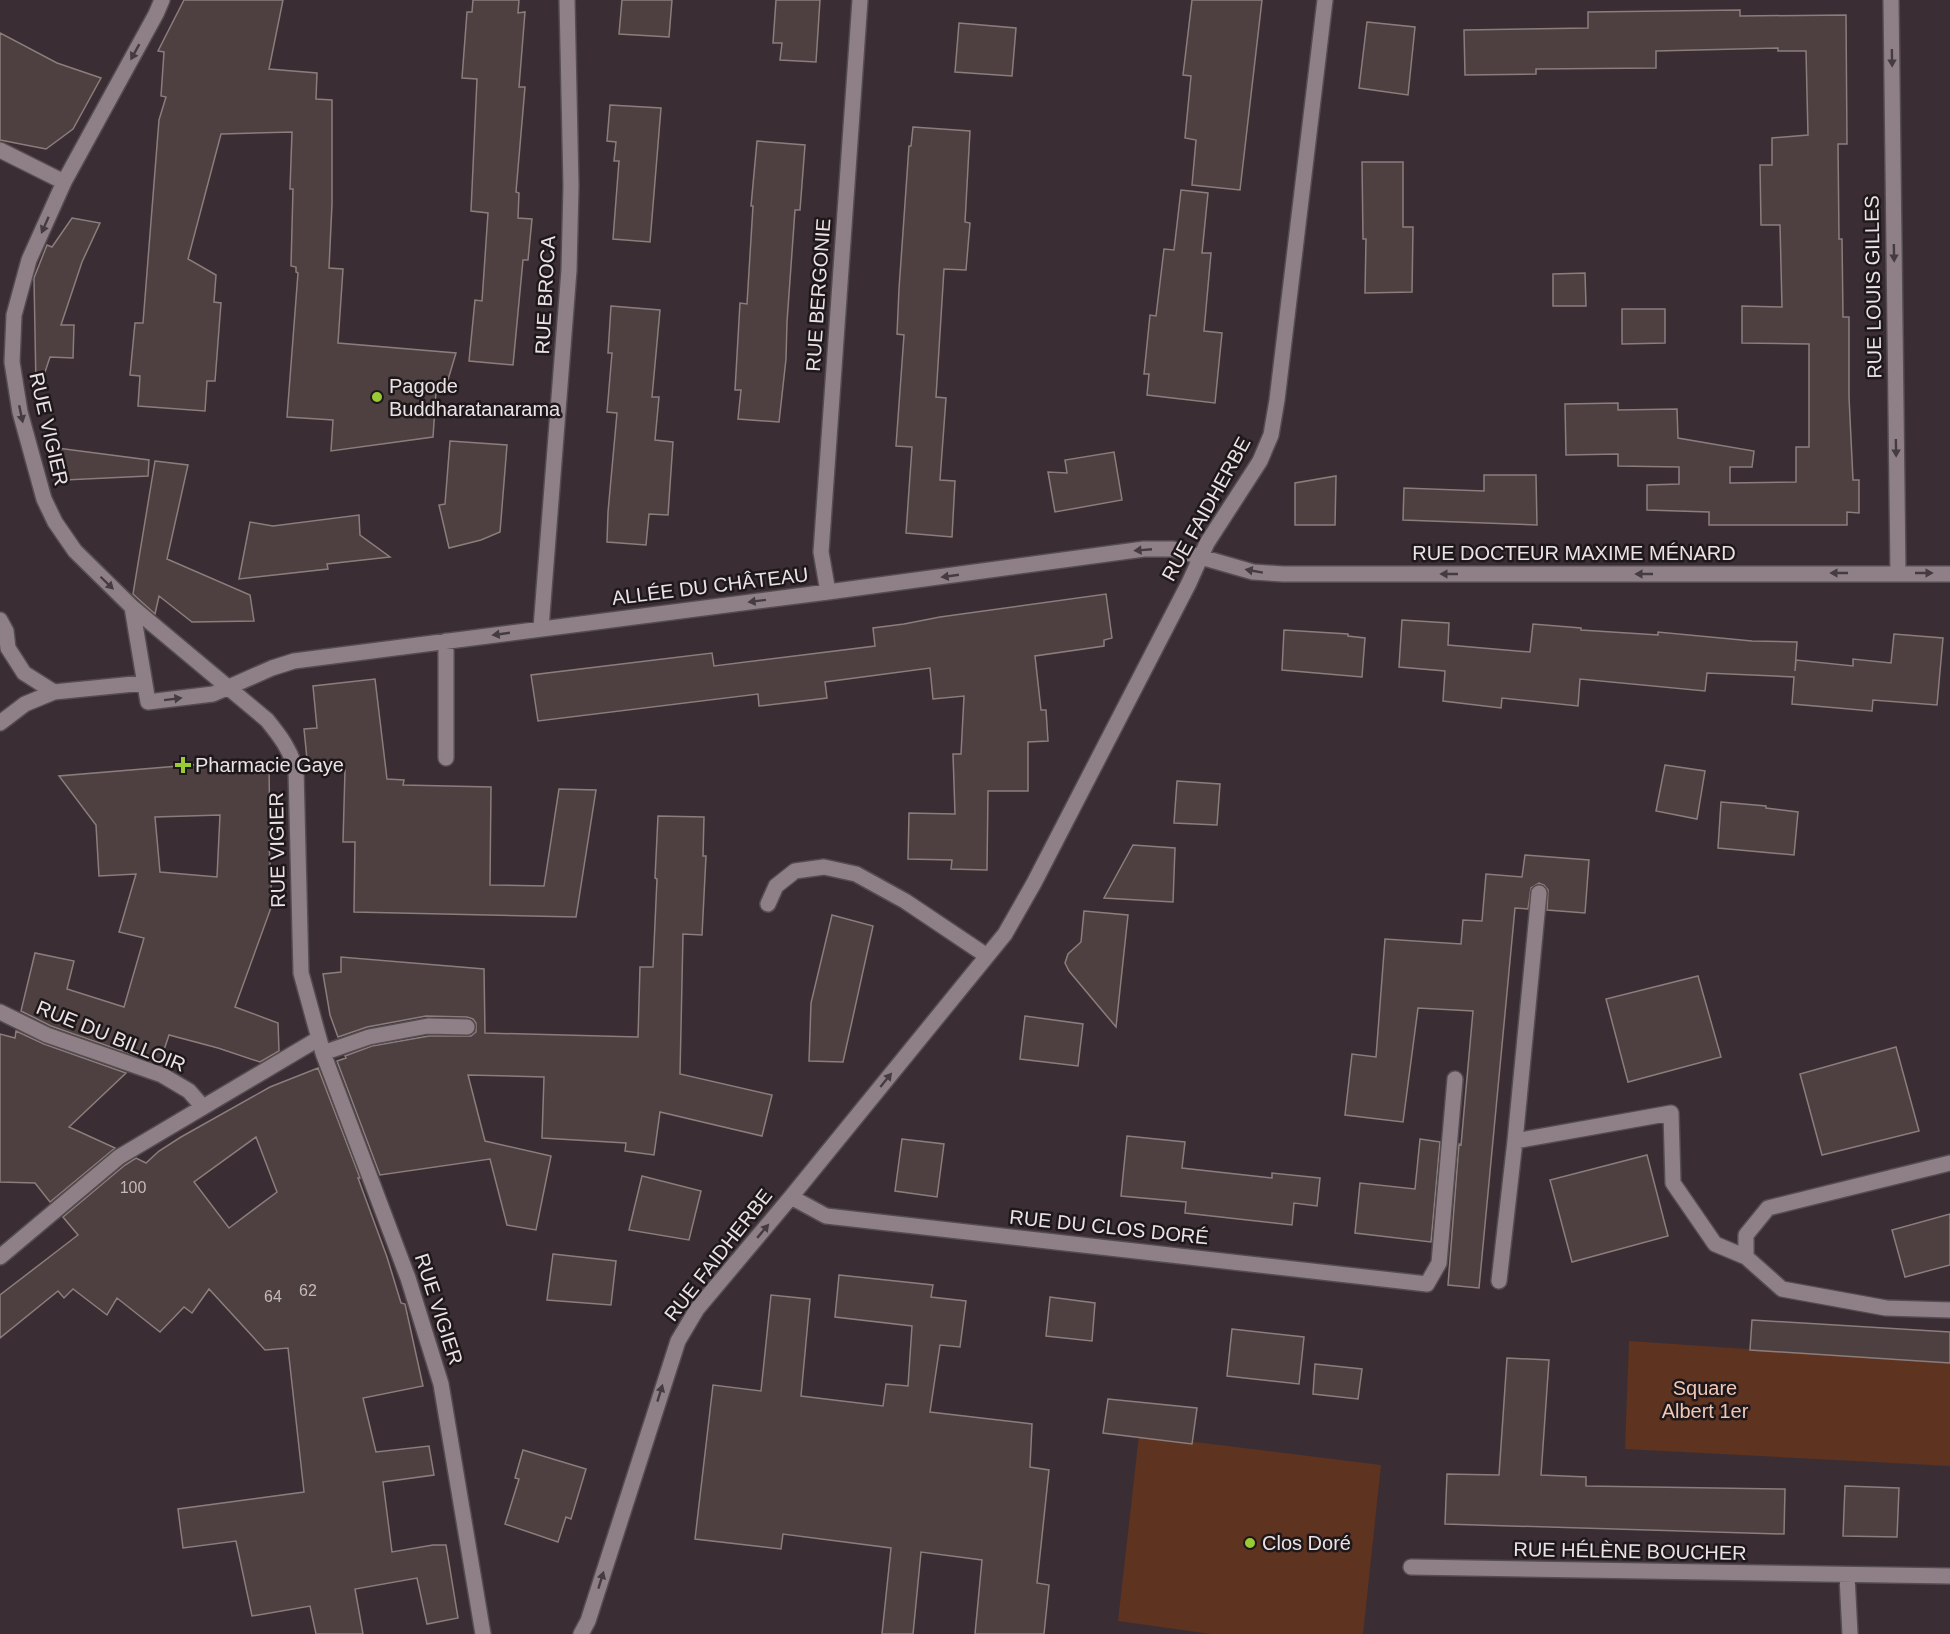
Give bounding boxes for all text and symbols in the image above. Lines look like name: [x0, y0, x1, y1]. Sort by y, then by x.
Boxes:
one-way arrow: [130, 44, 140, 61]
one-way arrow: [1887, 49, 1897, 68]
street label: RUE LOUIS GILLES: [1860, 195, 1886, 379]
one-way arrow: [40, 216, 50, 234]
street label: RUE BERGONIE: [802, 218, 834, 372]
street label: RUE BROCA: [531, 234, 559, 355]
one-way arrow: [1889, 244, 1899, 263]
street label: RUE VIGIER: [25, 370, 73, 488]
place label: Pagode Buddharatanarama: [389, 375, 561, 420]
marker: Pagode Buddharatanarama: [370, 390, 384, 404]
one-way arrow: [17, 404, 26, 423]
street label: RUE FAIDHERBE: [1157, 433, 1255, 585]
one-way arrow: [1891, 439, 1901, 458]
street label: RUE DOCTEUR MAXIME MÉNARD: [1412, 542, 1736, 564]
one-way arrow: [1134, 545, 1153, 555]
street label: ALLÉE DU CHÂTEAU: [610, 563, 810, 609]
one-way arrow: [1245, 566, 1264, 575]
one-way arrow: [1830, 568, 1849, 578]
one-way arrow: [1440, 569, 1459, 579]
one-way arrow: [1635, 569, 1654, 579]
one-way arrow: [1914, 569, 1933, 578]
one-way arrow: [941, 571, 960, 580]
one-way arrow: [100, 576, 114, 590]
one-way arrow: [747, 597, 766, 606]
one-way arrow: [491, 629, 510, 638]
one-way arrow: [164, 694, 183, 704]
place label: Pharmacie Gaye: [195, 754, 344, 776]
marker: Pharmacie Gaye: [176, 758, 190, 772]
street label: RUE VIGIER: [265, 792, 289, 908]
street label: RUE DU BILLOIR: [33, 996, 189, 1076]
one-way arrow: [880, 1072, 893, 1088]
house number: 100: [120, 1179, 146, 1196]
street label: RUE FAIDHERBE: [660, 1185, 776, 1325]
street label: RUE DU CLOS DORÉ: [1008, 1206, 1210, 1248]
one-way arrow: [756, 1224, 769, 1239]
street label: RUE VIGIER: [411, 1251, 467, 1367]
house number: 62: [299, 1282, 317, 1299]
house number: 64: [264, 1288, 282, 1305]
park label: Square Albert 1er: [1662, 1377, 1749, 1422]
one-way arrow: [655, 1384, 665, 1402]
place label: Clos Doré: [1262, 1532, 1351, 1554]
marker: Clos Doré: [1243, 1536, 1257, 1550]
street label: RUE HÉLÈNE BOUCHER: [1513, 1538, 1747, 1564]
one-way arrow: [597, 1571, 606, 1589]

